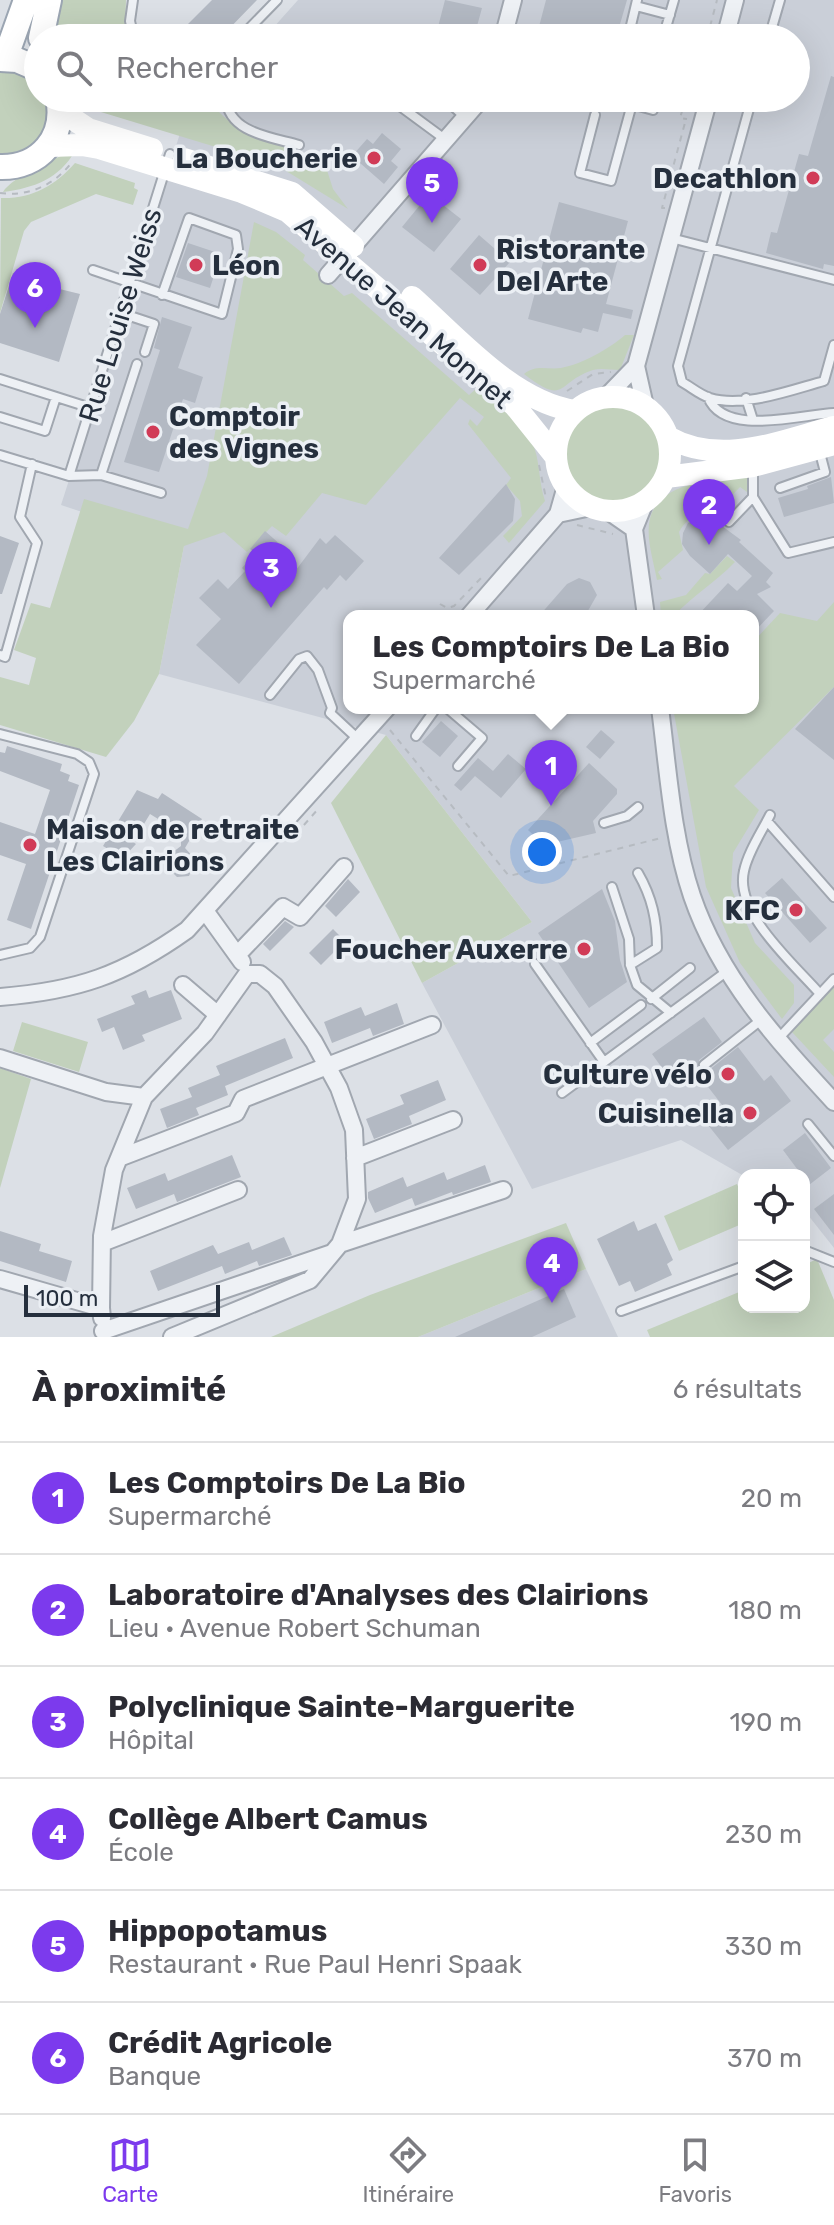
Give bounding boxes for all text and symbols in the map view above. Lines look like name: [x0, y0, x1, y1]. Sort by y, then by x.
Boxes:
search box: [24, 24, 810, 112]
icon: search: [52, 46, 96, 90]
text: Rechercher: [116, 50, 278, 86]
place label: La Boucherie: [175, 142, 358, 175]
marker: La Boucherie: [365, 149, 383, 167]
pin: 5: [406, 157, 458, 223]
place label: Decathlon: [653, 162, 797, 195]
marker: Decathlon: [804, 169, 822, 187]
street label: Rue Louise Weiss: [72, 204, 169, 426]
street label: Avenue Jean Monnet: [289, 209, 519, 416]
place label: Ristorante Del Arte: [496, 233, 646, 298]
place label: Léon: [212, 249, 280, 282]
marker: Léon: [187, 256, 205, 274]
marker: Ristorante Del Arte: [471, 256, 489, 274]
pin: 6: [9, 262, 61, 328]
place label: Comptoir des Vignes: [169, 400, 319, 465]
marker: Comptoir des Vignes: [144, 423, 162, 441]
pin: 2: [683, 479, 735, 545]
pin: 3: [245, 542, 297, 608]
popup: [343, 610, 759, 714]
text: Les Comptoirs De La Bio: [372, 629, 730, 665]
text: Supermarché: [372, 665, 536, 696]
pin: 1: [525, 740, 577, 806]
place label: Maison de retraite Les Clairions: [46, 813, 300, 878]
your location: [522, 832, 562, 872]
marker: Maison de retraite Les Clairions: [21, 836, 39, 854]
place label: KFC: [725, 894, 780, 927]
marker: KFC: [787, 901, 805, 919]
place label: Foucher Auxerre: [335, 933, 568, 966]
marker: Foucher Auxerre: [575, 940, 593, 958]
place label: Culture vélo: [543, 1058, 712, 1091]
marker: Culture vélo: [719, 1065, 737, 1083]
place label: Cuisinella: [598, 1097, 734, 1130]
marker: Cuisinella: [741, 1104, 759, 1122]
map controls: [738, 1169, 810, 1313]
button: locate: [738, 1169, 810, 1241]
pin: 4: [526, 1237, 578, 1303]
button: layers: [738, 1241, 810, 1313]
scale bar: [24, 1281, 220, 1317]
text: 100 m: [36, 1285, 98, 1312]
text: À proximité: [32, 1369, 226, 1410]
text: 6 résultats: [673, 1374, 802, 1405]
text: Les Comptoirs De La Bio: [108, 1465, 466, 1501]
text: 1: [52, 1483, 64, 1514]
text: 20 m: [741, 1483, 802, 1514]
text: Supermarché: [108, 1501, 272, 1532]
text: Laboratoire d'Analyses des Clairions: [108, 1577, 649, 1613]
text: 2: [50, 1595, 66, 1626]
text: 180 m: [728, 1595, 802, 1626]
text: Lieu · Avenue Robert Schuman: [108, 1613, 481, 1644]
text: Polyclinique Sainte-Marguerite: [108, 1689, 575, 1725]
text: 3: [49, 1707, 67, 1738]
text: 190 m: [729, 1707, 802, 1738]
text: Hôpital: [108, 1725, 194, 1756]
text: Collège Albert Camus: [108, 1801, 428, 1837]
text: 4: [49, 1819, 67, 1850]
text: 230 m: [725, 1819, 802, 1850]
text: École: [108, 1837, 174, 1868]
text: Hippopotamus: [108, 1913, 327, 1949]
text: 5: [50, 1931, 66, 1962]
text: 330 m: [725, 1931, 802, 1962]
text: Restaurant · Rue Paul Henri Spaak: [108, 1949, 522, 1980]
text: Crédit Agricole: [108, 2025, 332, 2061]
text: 6: [50, 2043, 66, 2074]
text: 370 m: [727, 2043, 802, 2074]
text: Banque: [108, 2061, 201, 2092]
tab: Carte: [102, 2133, 158, 2208]
tab: Itinéraire: [362, 2133, 454, 2208]
tab: Favoris: [658, 2133, 732, 2208]

